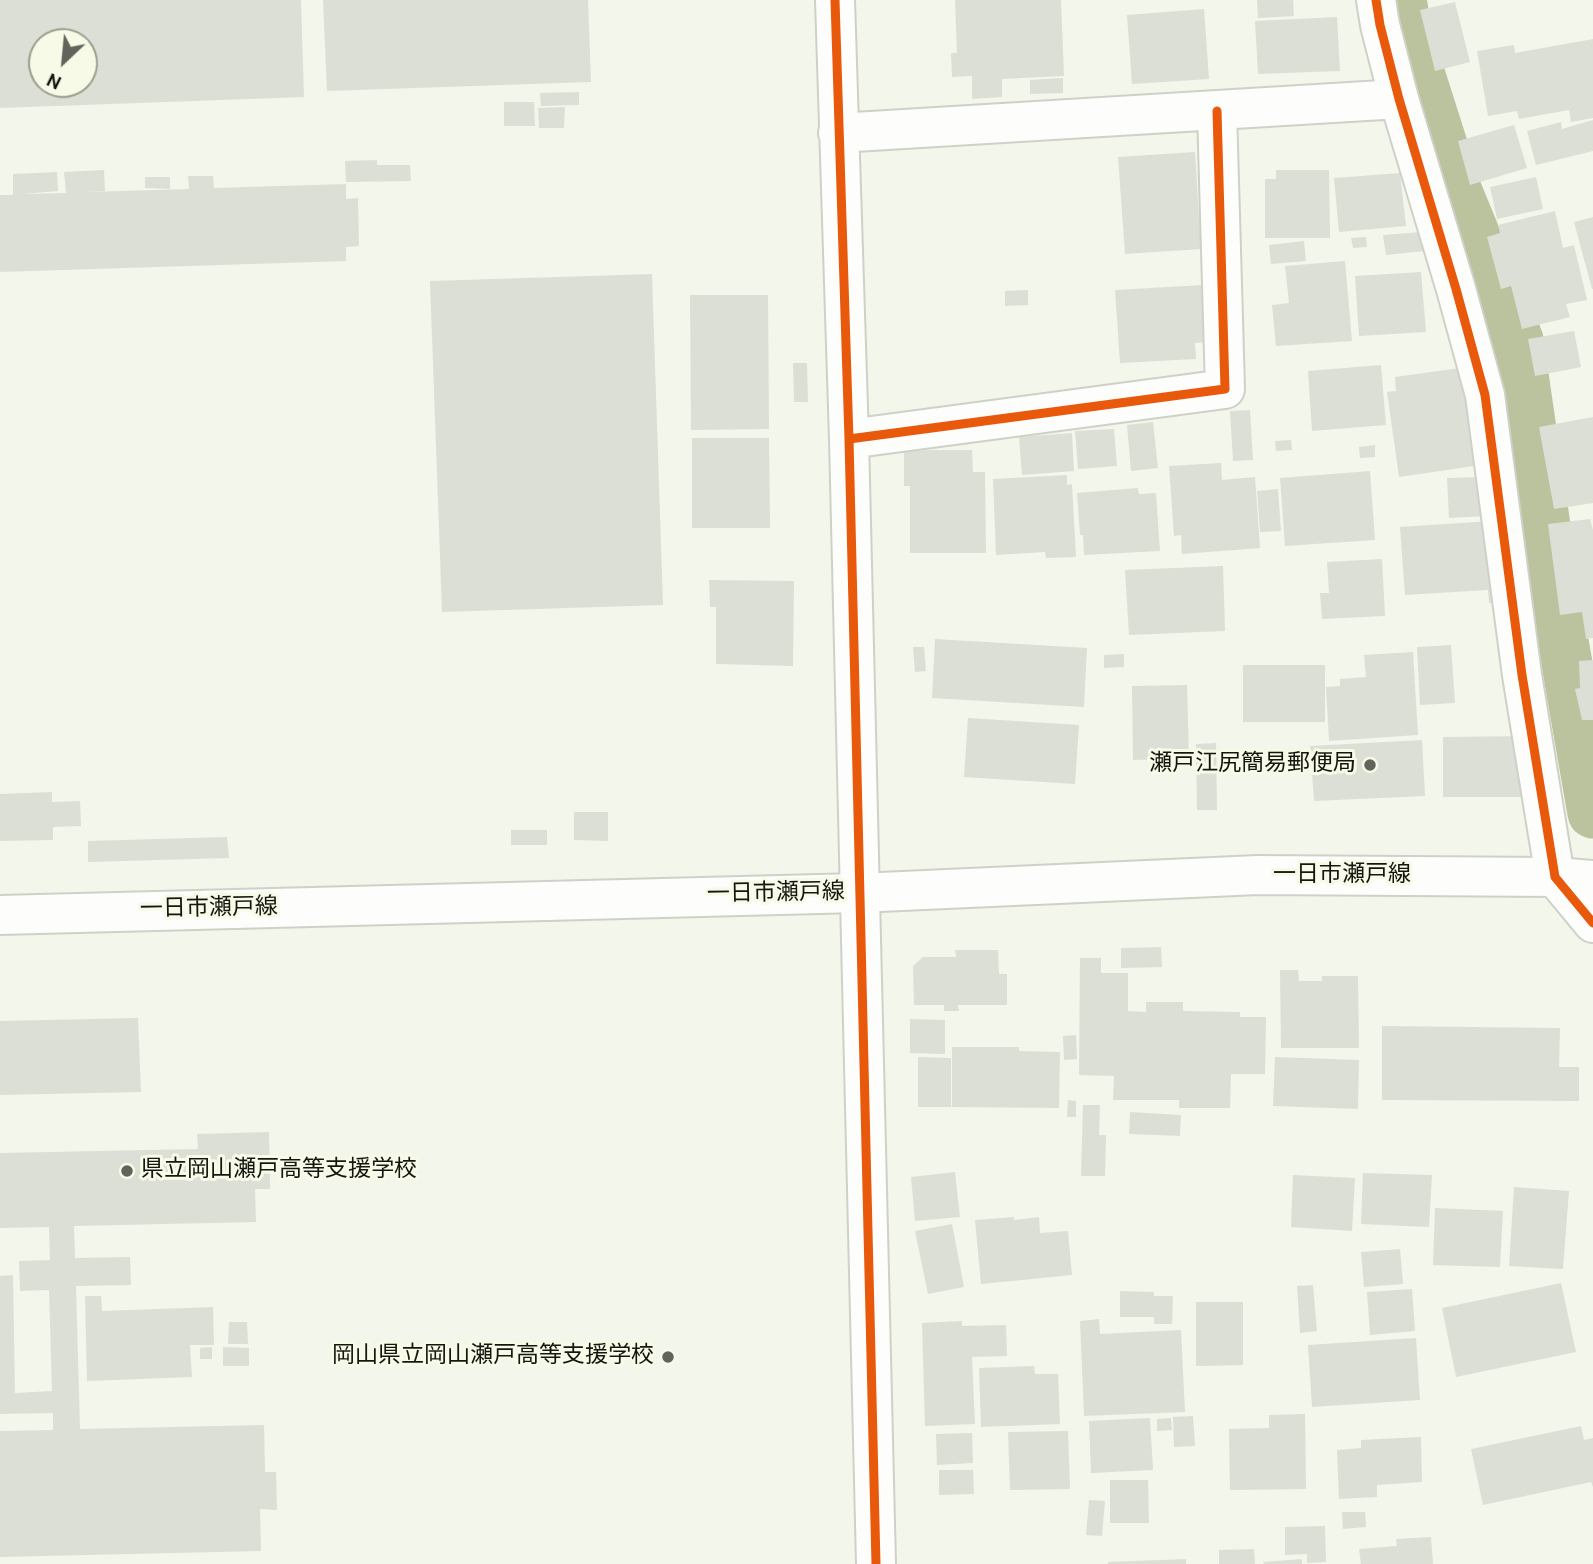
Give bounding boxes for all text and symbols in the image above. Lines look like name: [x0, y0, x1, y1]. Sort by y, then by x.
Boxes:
north arrow: [28, 28, 98, 98]
text: N: [43, 66, 66, 94]
place label: 瀬戸江尻簡易郵便局: [1149, 751, 1356, 779]
marker: 瀬戸江尻簡易郵便局: [1362, 757, 1378, 773]
street label: 一日市瀬戸線: [1273, 862, 1411, 890]
street label: 一日市瀬戸線: [707, 880, 845, 910]
street label: 一日市瀬戸線: [140, 895, 278, 925]
place label: 県立岡山瀬戸高等支援学校: [141, 1157, 417, 1185]
marker: 県立岡山瀬戸高等支援学校: [119, 1163, 135, 1179]
place label: 岡山県立岡山瀬戸高等支援学校: [332, 1343, 654, 1371]
marker: 岡山県立岡山瀬戸高等支援学校: [660, 1349, 676, 1365]

